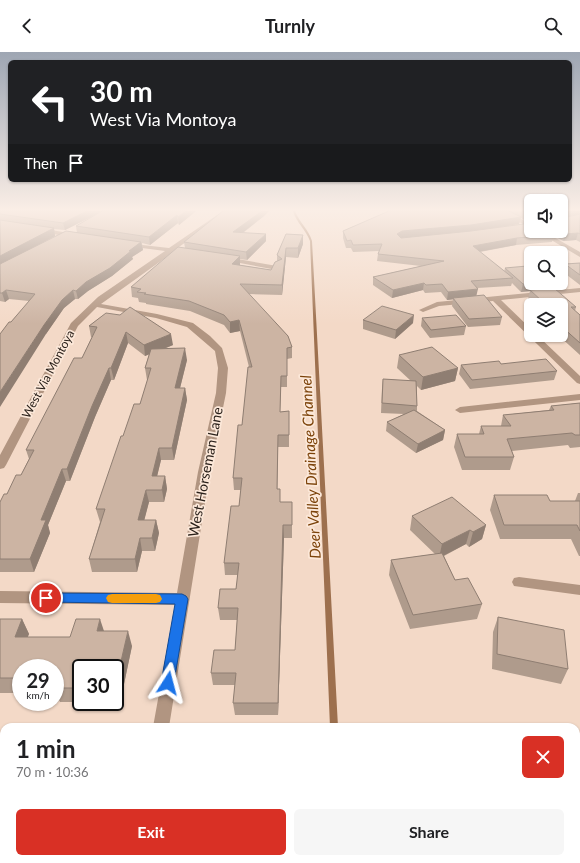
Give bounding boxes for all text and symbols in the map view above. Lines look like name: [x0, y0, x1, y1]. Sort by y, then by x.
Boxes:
icon: back: [16, 15, 38, 37]
text: Turnly: [265, 15, 315, 37]
icon: search: [542, 15, 564, 37]
text: 30 m: [90, 74, 153, 108]
icon: left: [24, 76, 76, 128]
text: West Via Montoya: [90, 108, 236, 130]
icon: arrive: [65, 152, 87, 174]
text: Then: [24, 154, 57, 172]
map controls: [524, 194, 568, 342]
button: sound: [524, 194, 568, 238]
button: search: [524, 246, 568, 290]
button: layers: [524, 298, 568, 342]
street label: West Via Montoya: [18, 327, 78, 421]
water label: Deer Valley Drainage Channel: [296, 374, 324, 559]
street label: West Horseman Lane: [184, 406, 226, 538]
pin: [29, 581, 63, 615]
icon: arrive: [35, 587, 57, 609]
speed limit sign: 30: [72, 659, 124, 711]
position arrow: [147, 662, 189, 704]
text: 29: [26, 668, 50, 692]
text: km/h: [26, 689, 50, 701]
text: 1 min: [16, 734, 76, 763]
button: close: [522, 736, 564, 778]
text: 70 m · 10:36: [16, 764, 89, 780]
button: Exit: [16, 809, 286, 855]
button: Share: [294, 809, 564, 855]

